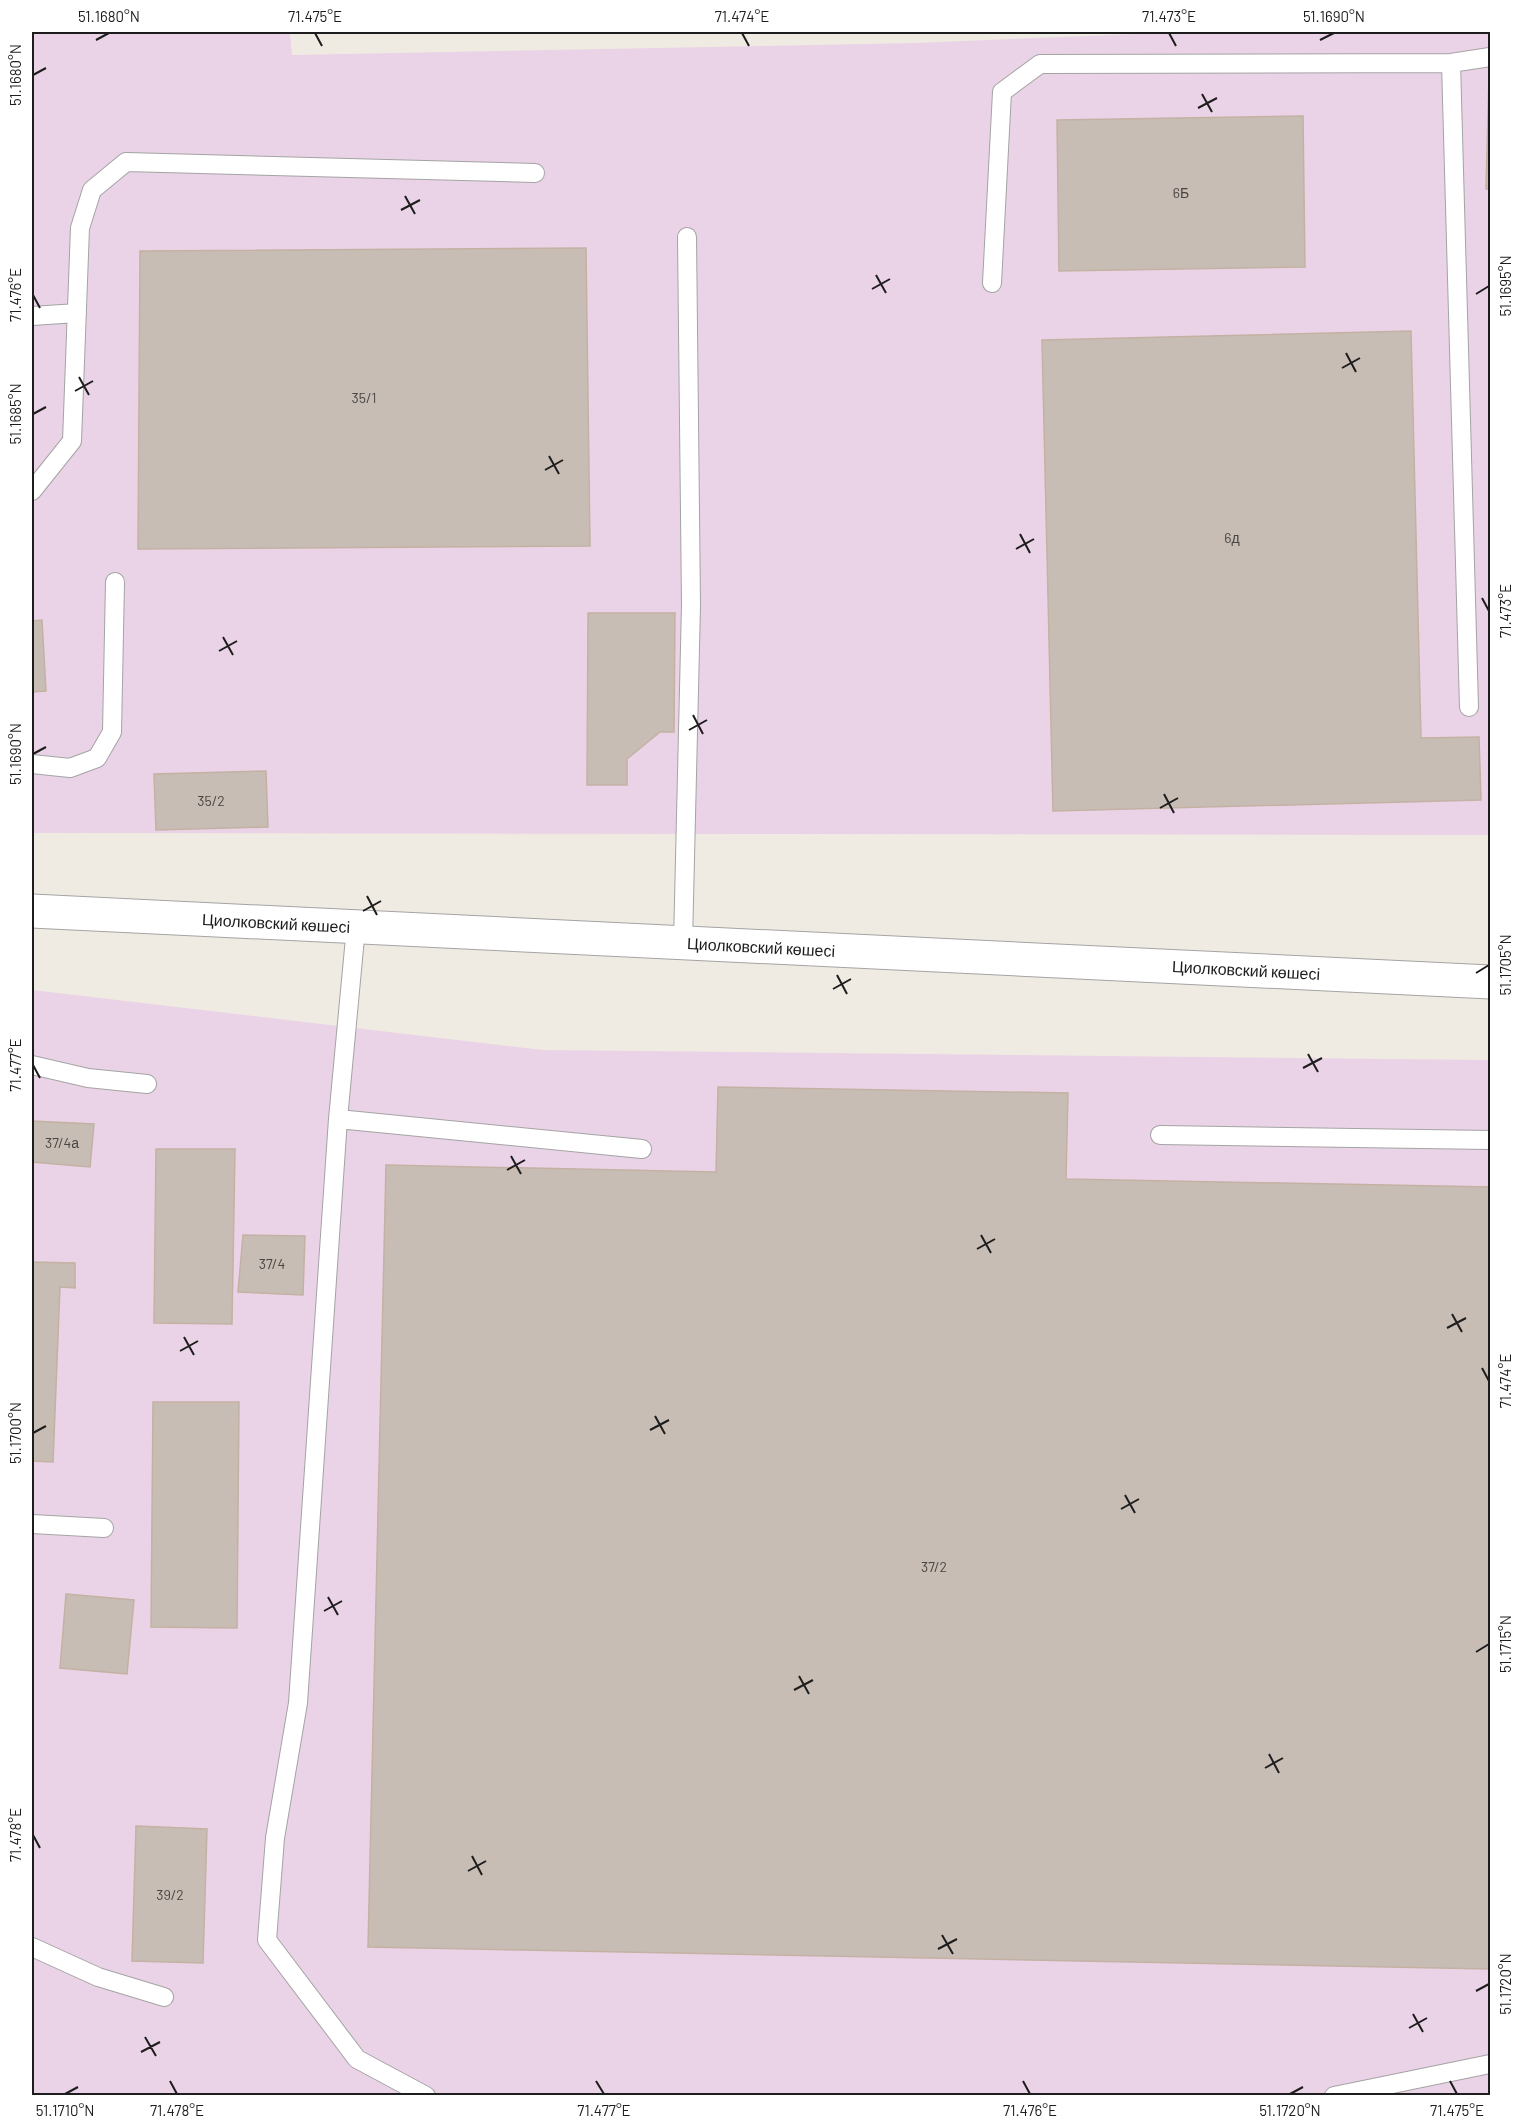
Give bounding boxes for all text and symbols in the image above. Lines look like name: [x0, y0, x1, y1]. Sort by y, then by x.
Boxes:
text: 51.1680°N: [78, 7, 140, 25]
text: 71.475°E: [288, 7, 342, 25]
text: 71.474°E: [715, 7, 769, 25]
text: 71.473°E: [1142, 7, 1196, 25]
text: 51.1690°N: [1303, 7, 1365, 25]
text: 51.1680°N: [6, 44, 24, 106]
house number: 6Б: [1173, 184, 1189, 201]
text: 51.1695°N: [1496, 255, 1514, 317]
text: 71.476°E: [6, 268, 24, 322]
text: 51.1685°N: [6, 383, 24, 445]
house number: 35/1: [352, 389, 376, 406]
house number: 6д: [1224, 529, 1240, 546]
text: 71.473°E: [1496, 584, 1514, 638]
text: 51.1690°N: [6, 723, 24, 785]
house number: 35/2: [197, 792, 225, 809]
street label: Циолковский көшесі: [201, 909, 351, 936]
street label: Циолковский көшесі: [686, 933, 836, 960]
text: 51.1705°N: [1496, 934, 1514, 996]
street label: Циолковский көшесі: [1171, 956, 1321, 983]
text: 71.477°E: [6, 1038, 24, 1092]
house number: 37/4а: [45, 1134, 79, 1151]
house number: 37/4: [259, 1255, 285, 1272]
text: 71.474°E: [1496, 1354, 1514, 1408]
text: 51.1700°N: [6, 1402, 24, 1464]
house number: 37/2: [921, 1558, 947, 1575]
text: 51.1715°N: [1496, 1615, 1514, 1673]
text: 71.478°E: [6, 1808, 24, 1862]
house number: 39/2: [156, 1886, 184, 1903]
text: 51.1720°N: [1496, 1953, 1514, 2015]
text: 51.1710°N: [36, 2101, 94, 2119]
text: 71.478°E: [150, 2101, 204, 2119]
text: 71.477°E: [577, 2101, 631, 2119]
text: 71.476°E: [1003, 2101, 1057, 2119]
text: 51.1720°N: [1259, 2101, 1321, 2119]
text: 71.475°E: [1430, 2101, 1484, 2119]

